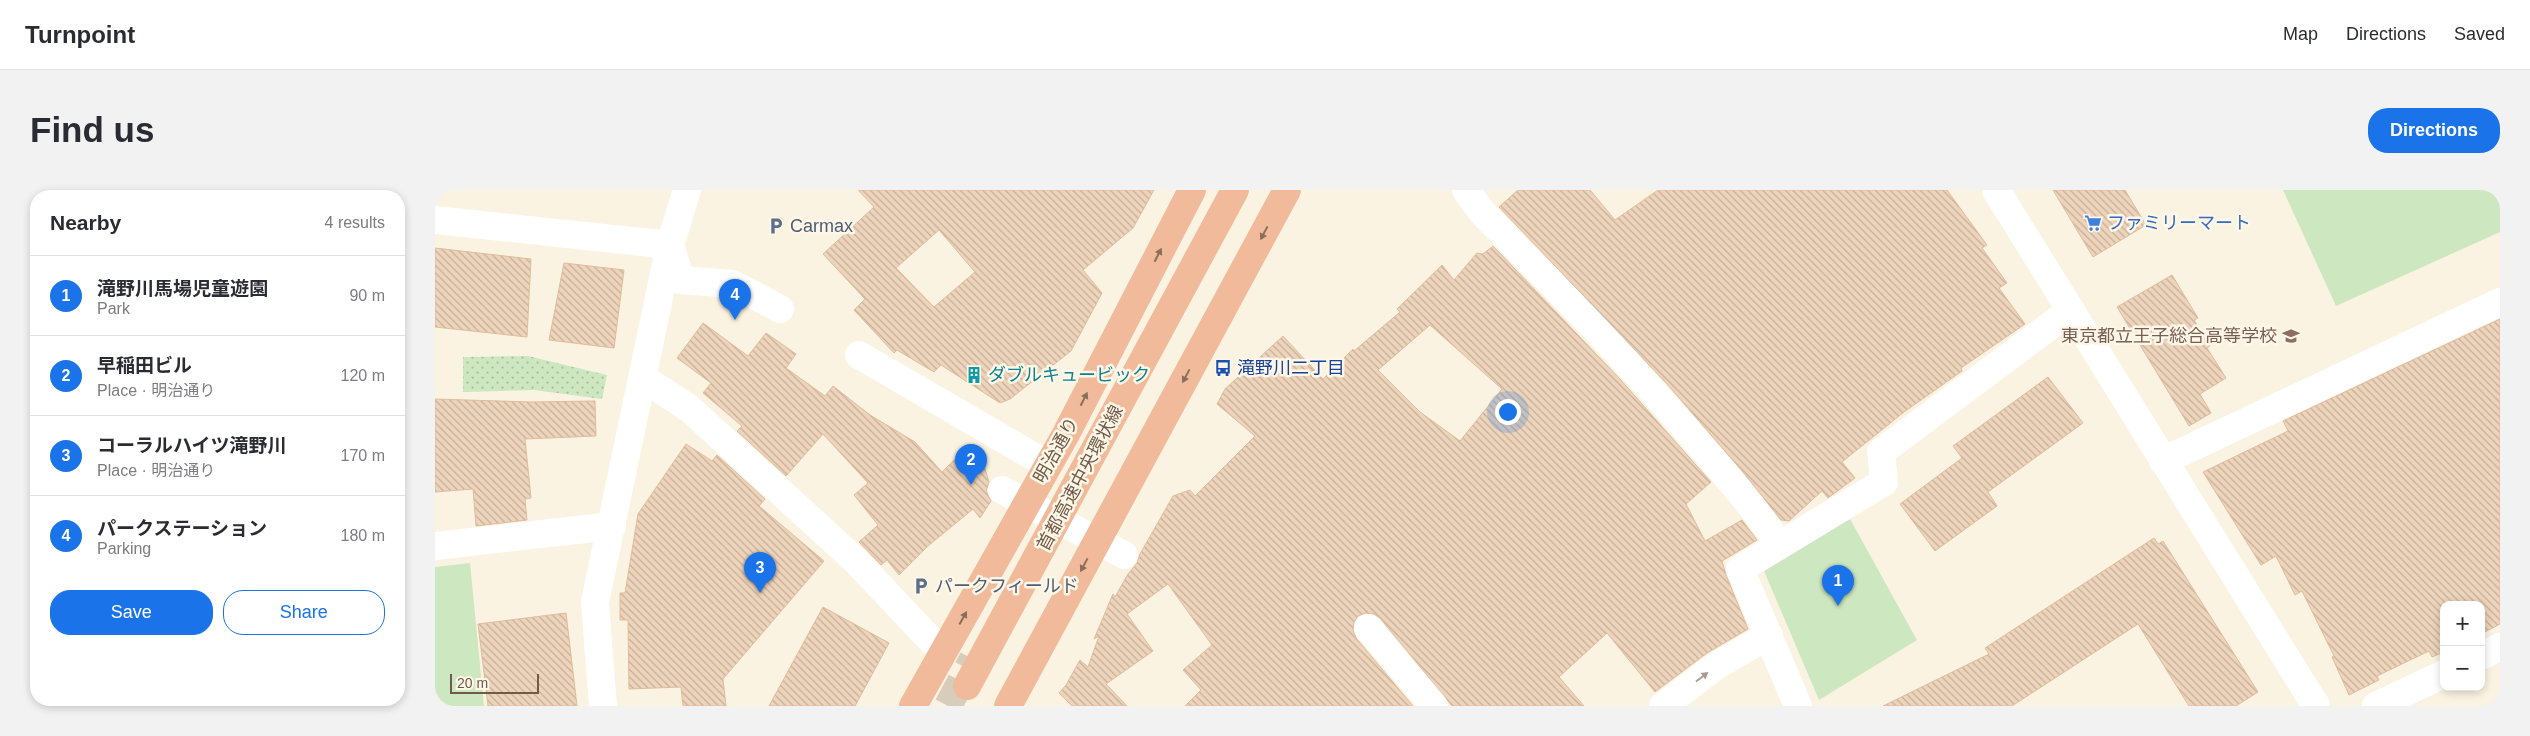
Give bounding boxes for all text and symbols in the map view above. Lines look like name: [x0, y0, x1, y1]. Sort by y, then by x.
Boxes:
text: Turnpoint: [25, 21, 135, 48]
text: Map: [2283, 24, 2318, 44]
text: Directions: [2346, 24, 2426, 44]
text: Saved: [2454, 24, 2505, 44]
button: Directions: [2368, 108, 2500, 153]
text: Find us: [30, 110, 154, 149]
text: Nearby: [50, 211, 121, 234]
supermarket icon: ファミリーマート: [2083, 213, 2103, 233]
place label: ファミリーマート: [2107, 213, 2251, 233]
text: 4 results: [325, 214, 385, 231]
parking icon: Carmax: [766, 216, 786, 236]
place label: Carmax: [790, 216, 853, 236]
one-way arrow: [1259, 226, 1268, 240]
one-way arrow: [1154, 248, 1162, 262]
text: 滝野川馬場児童遊園: [97, 278, 268, 299]
pin: 4: [719, 279, 751, 320]
text: 1: [62, 287, 70, 304]
text: 90 m: [349, 287, 385, 304]
text: Park: [97, 300, 130, 317]
place label: 東京都立王子総合高等学校: [2061, 326, 2277, 346]
school or university icon: 東京都立王子総合高等学校: [2281, 326, 2301, 346]
text: 早稲田ビル: [97, 355, 192, 376]
bus stop icon: 滝野川二丁目: [1213, 358, 1233, 378]
place label: 滝野川二丁目: [1237, 358, 1345, 378]
building icon: ダブルキュービック: [964, 365, 984, 385]
place label: ダブルキュービック: [988, 365, 1150, 385]
text: 2: [62, 367, 70, 384]
text: 120 m: [341, 367, 385, 384]
one-way arrow: [1182, 369, 1190, 383]
text: Place · 明治通り: [97, 382, 215, 399]
one-way arrow: [1080, 392, 1088, 406]
your location: [1495, 399, 1521, 425]
street label: 首都高速中央環状線: [1033, 402, 1127, 554]
street label: 明治通り: [1030, 414, 1082, 486]
text: コーラルハイツ滝野川: [97, 435, 287, 456]
pin: 2: [955, 444, 987, 485]
text: 3: [62, 447, 70, 464]
text: 170 m: [341, 447, 385, 464]
text: Place · 明治通り: [97, 462, 215, 479]
text: パークステーション: [97, 518, 267, 539]
text: 4: [62, 527, 70, 544]
text: 180 m: [341, 527, 385, 544]
text: Parking: [97, 540, 151, 557]
pin: 3: [744, 552, 776, 593]
one-way arrow: [1080, 558, 1088, 572]
pin: 1: [1822, 565, 1854, 606]
parking icon: パークフィールド: [911, 576, 931, 596]
place label: パークフィールド: [935, 576, 1079, 596]
button: Save: [50, 590, 213, 635]
button: Share: [223, 590, 385, 635]
map controls: [2440, 601, 2485, 691]
button: +: [2440, 601, 2485, 646]
one-way arrow: [958, 611, 967, 624]
button: −: [2440, 646, 2485, 691]
scale bar: [450, 671, 539, 694]
one-way arrow: [1695, 671, 1708, 682]
text: 20 m: [457, 675, 488, 691]

